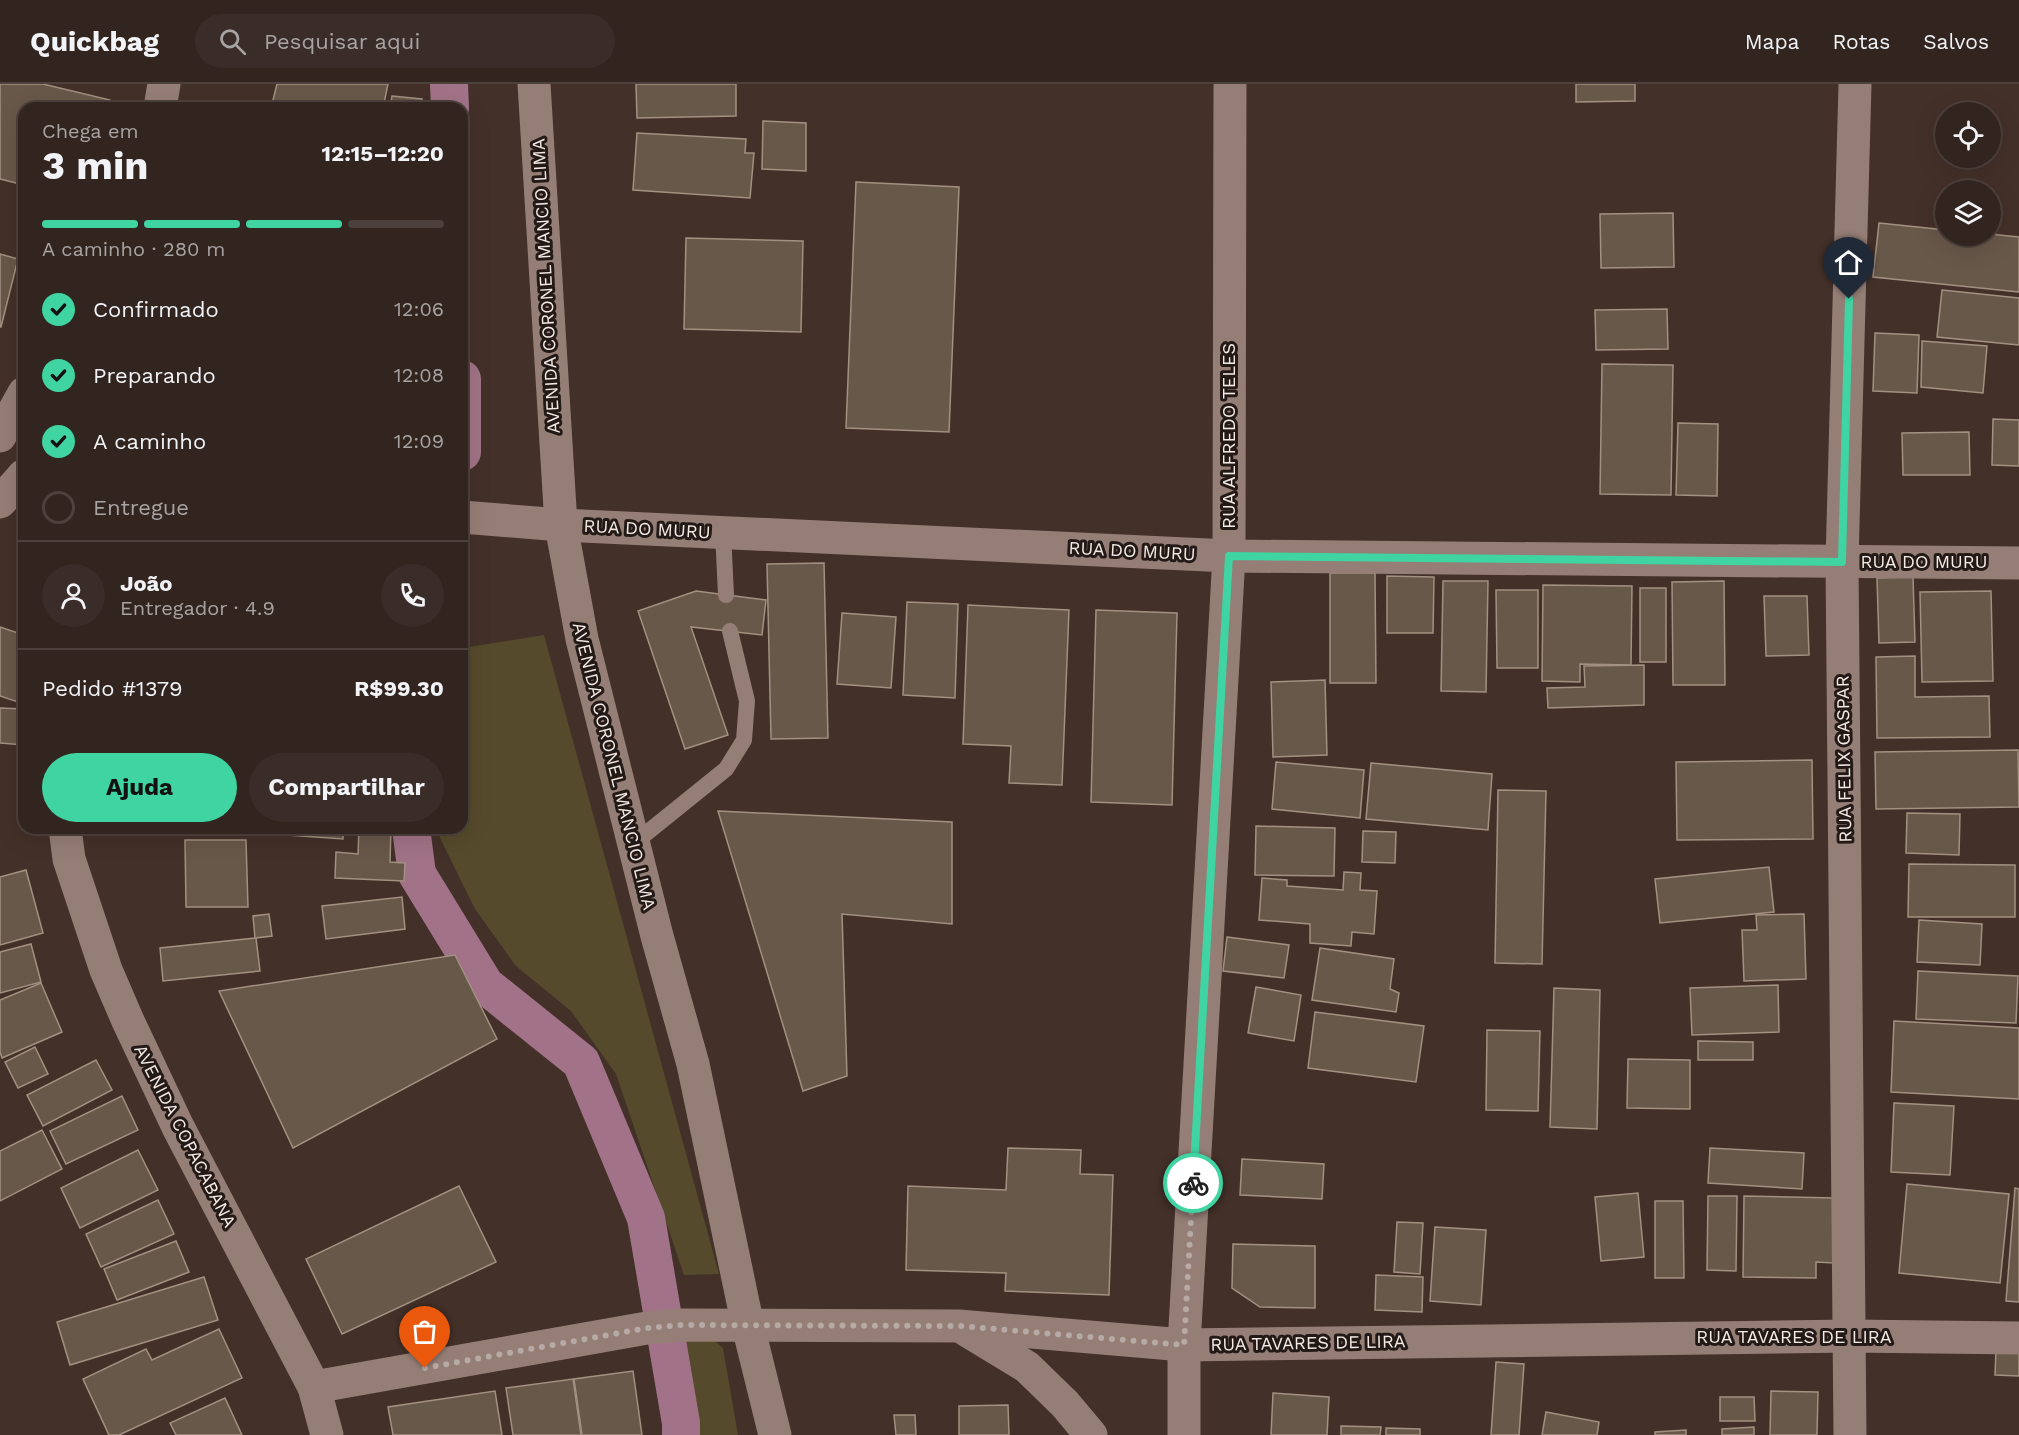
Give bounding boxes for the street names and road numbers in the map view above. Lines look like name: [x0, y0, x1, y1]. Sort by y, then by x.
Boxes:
street label: AVENIDA CORONEL MANCIO LIMA: [527, 138, 564, 434]
street label: RUA ALFREDO TELES: [1218, 343, 1239, 529]
street label: RUA DO MURU: [583, 515, 711, 542]
street label: RUA DO MURU: [1068, 537, 1196, 564]
street label: RUA DO MURU: [1860, 551, 1988, 572]
street label: AVENIDA CORONEL MANCIO LIMA: [569, 620, 660, 912]
street label: RUA FELIX GASPAR: [1832, 675, 1855, 843]
street label: AVENIDA COPACABANA: [130, 1041, 241, 1231]
street label: RUA TAVARES DE LIRA: [1696, 1326, 1892, 1347]
street label: RUA TAVARES DE LIRA: [1210, 1330, 1406, 1355]

